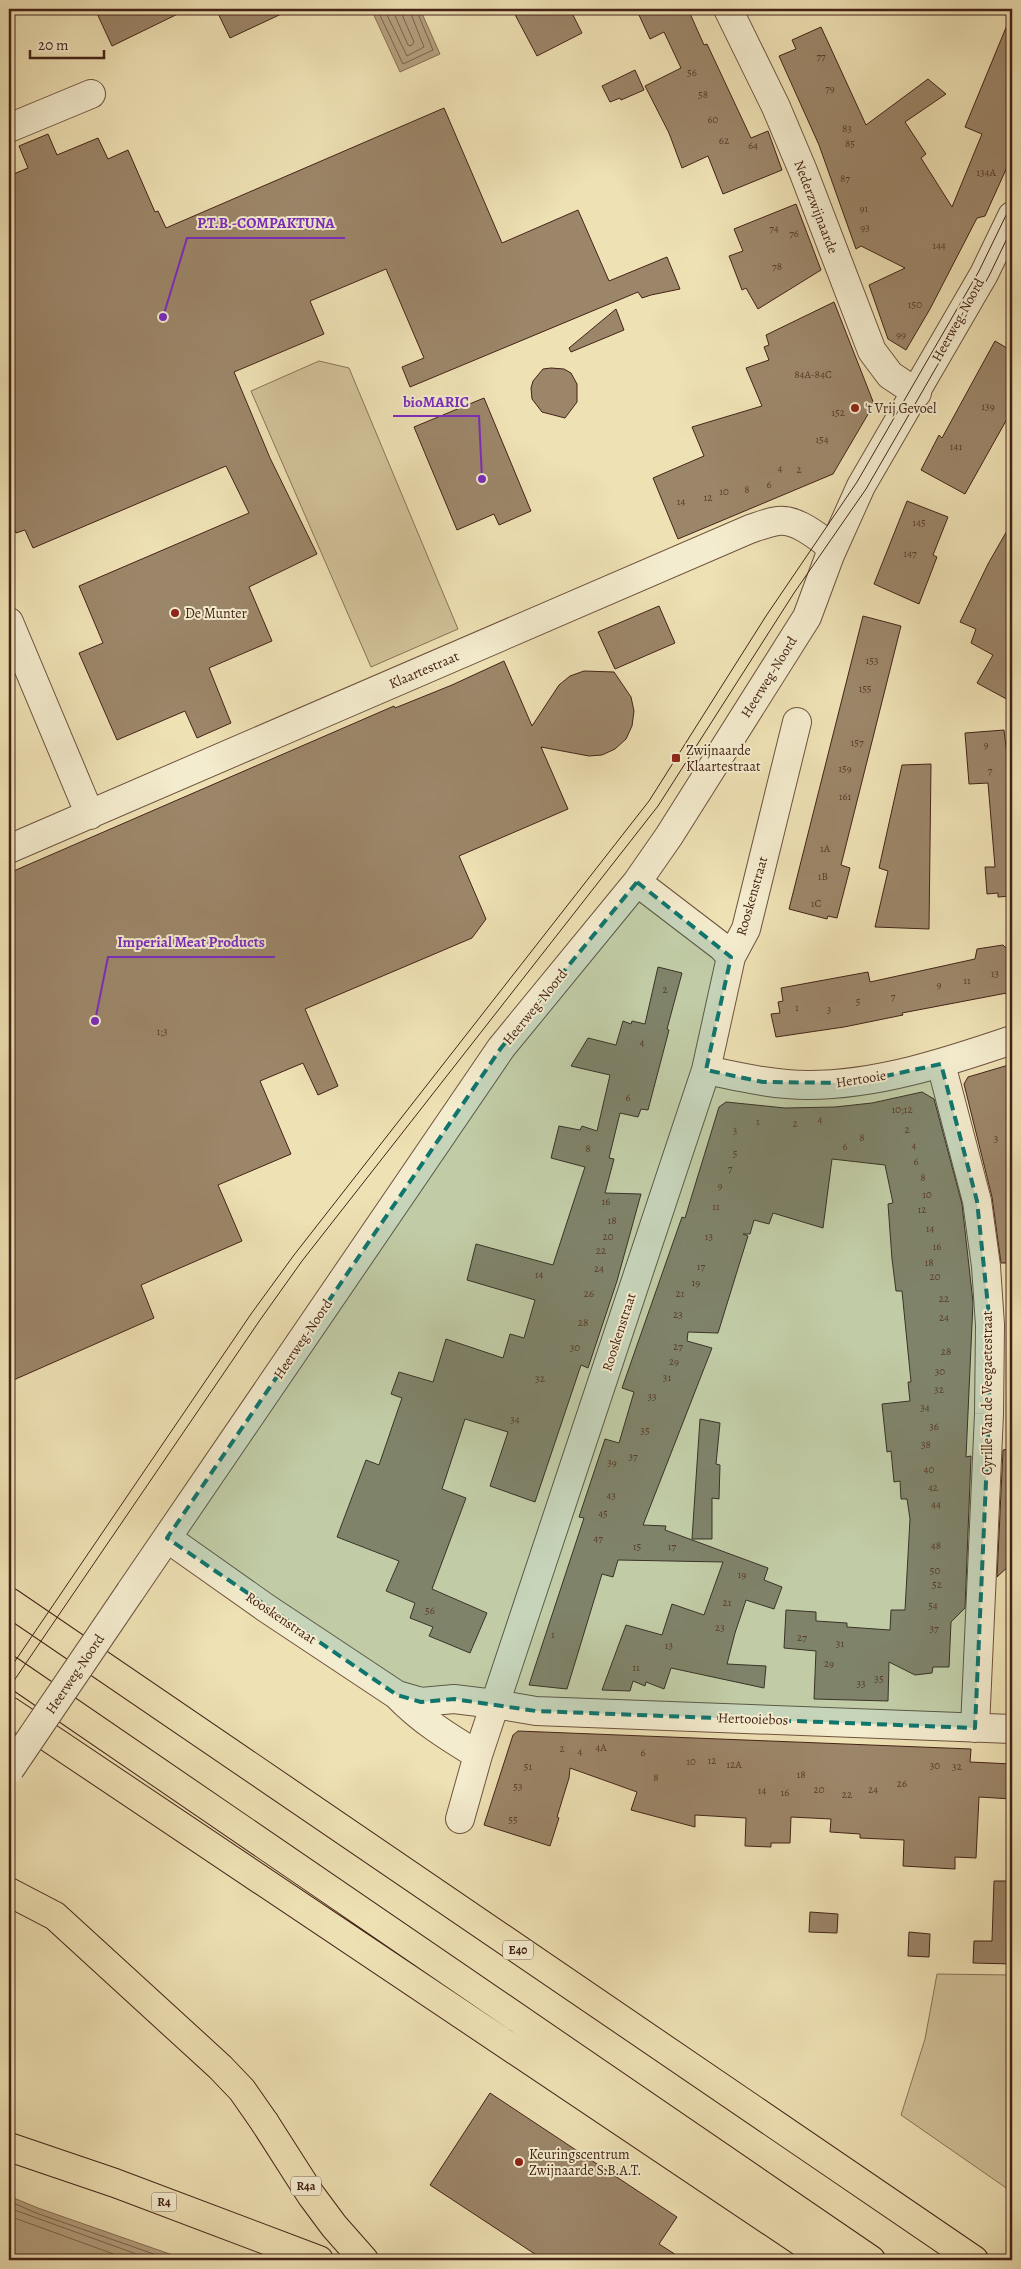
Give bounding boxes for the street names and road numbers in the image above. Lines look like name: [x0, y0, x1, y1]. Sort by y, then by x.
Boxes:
street label: Nederzwijnaarde: [789, 158, 843, 256]
street label: Heerweg-Noord: [927, 275, 989, 365]
street label: Heerweg-Noord: [736, 632, 802, 721]
street label: Klaartestraat: [386, 647, 462, 693]
street label: Rooskenstraat: [732, 854, 772, 938]
street label: Heerweg-Noord: [498, 965, 572, 1049]
street label: Hertooie: [834, 1066, 888, 1092]
street label: Rooskenstraat: [597, 1290, 641, 1374]
street label: Heerweg-Noord: [269, 1295, 337, 1383]
street label: Cyrille Van de Veegaetestraat: [978, 1310, 997, 1475]
street label: Rooskenstraat: [242, 1587, 320, 1649]
street label: Heerweg-Noord: [41, 1630, 109, 1718]
street label: Hertooiebos: [717, 1708, 789, 1730]
road number: E40: [503, 1940, 533, 1960]
road number: R4a: [291, 2176, 321, 2196]
road number: R4: [152, 2192, 176, 2212]

